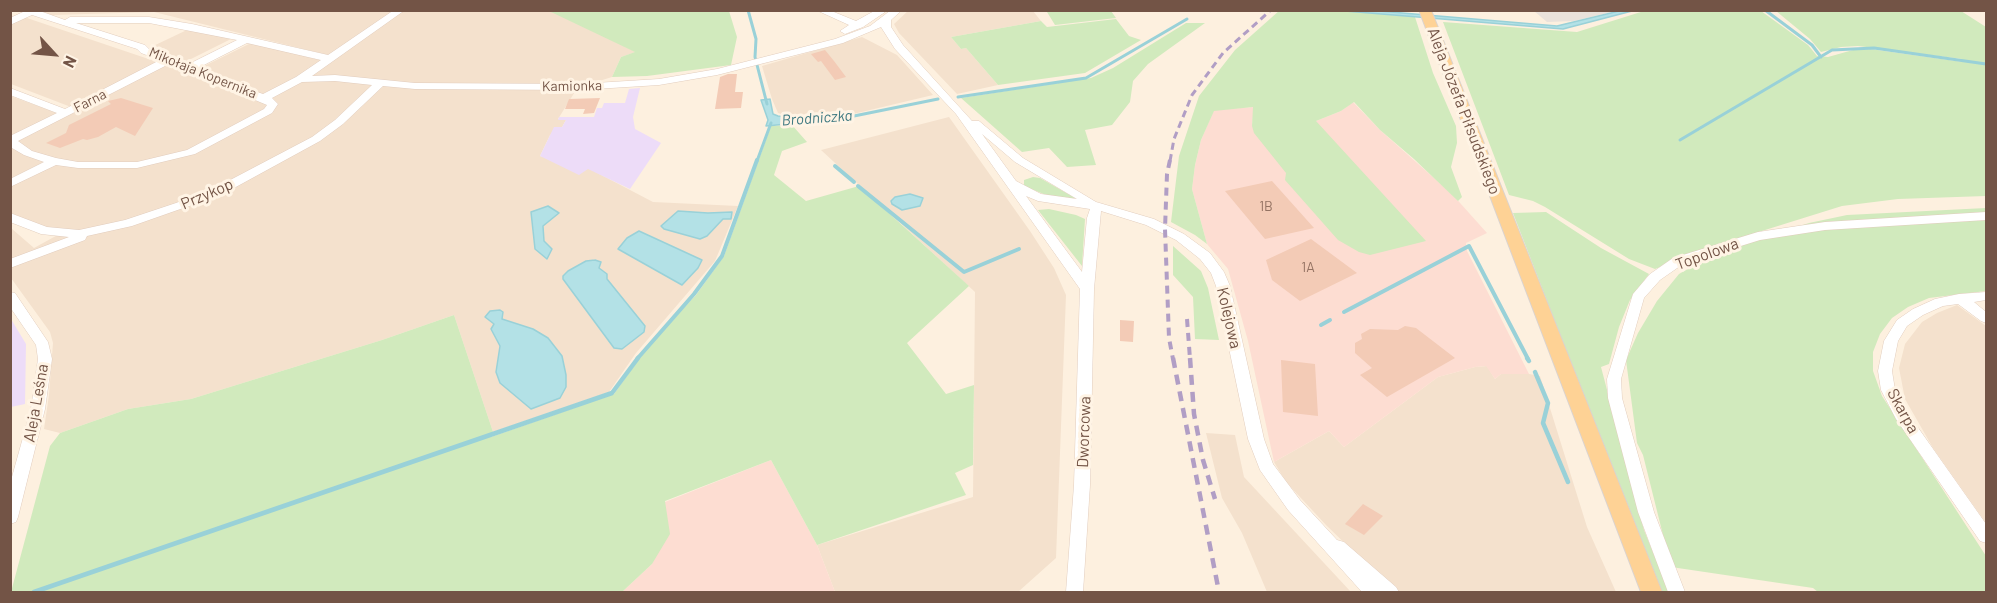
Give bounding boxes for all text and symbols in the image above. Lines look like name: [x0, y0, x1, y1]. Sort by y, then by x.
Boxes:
north arrow: [24, 24, 84, 84]
street label: Aleja Józefa Piłsudskiego: [1423, 25, 1505, 197]
street label: Mikołaja Kopernika: [147, 44, 259, 102]
text: N: [60, 53, 82, 71]
street label: Kamionka: [542, 77, 602, 95]
street label: Farna: [71, 86, 109, 116]
water label: Brodniczka: [781, 107, 853, 129]
street label: Przykop: [178, 174, 236, 214]
house number: 1B: [1259, 198, 1273, 214]
street label: Topolowa: [1673, 234, 1741, 274]
house number: 1A: [1301, 259, 1315, 275]
street label: Kolejowa: [1213, 285, 1245, 351]
street label: Aleja Leśna: [20, 362, 52, 444]
street label: Skarpa: [1883, 385, 1923, 437]
street label: Dworcowa: [1073, 396, 1095, 468]

